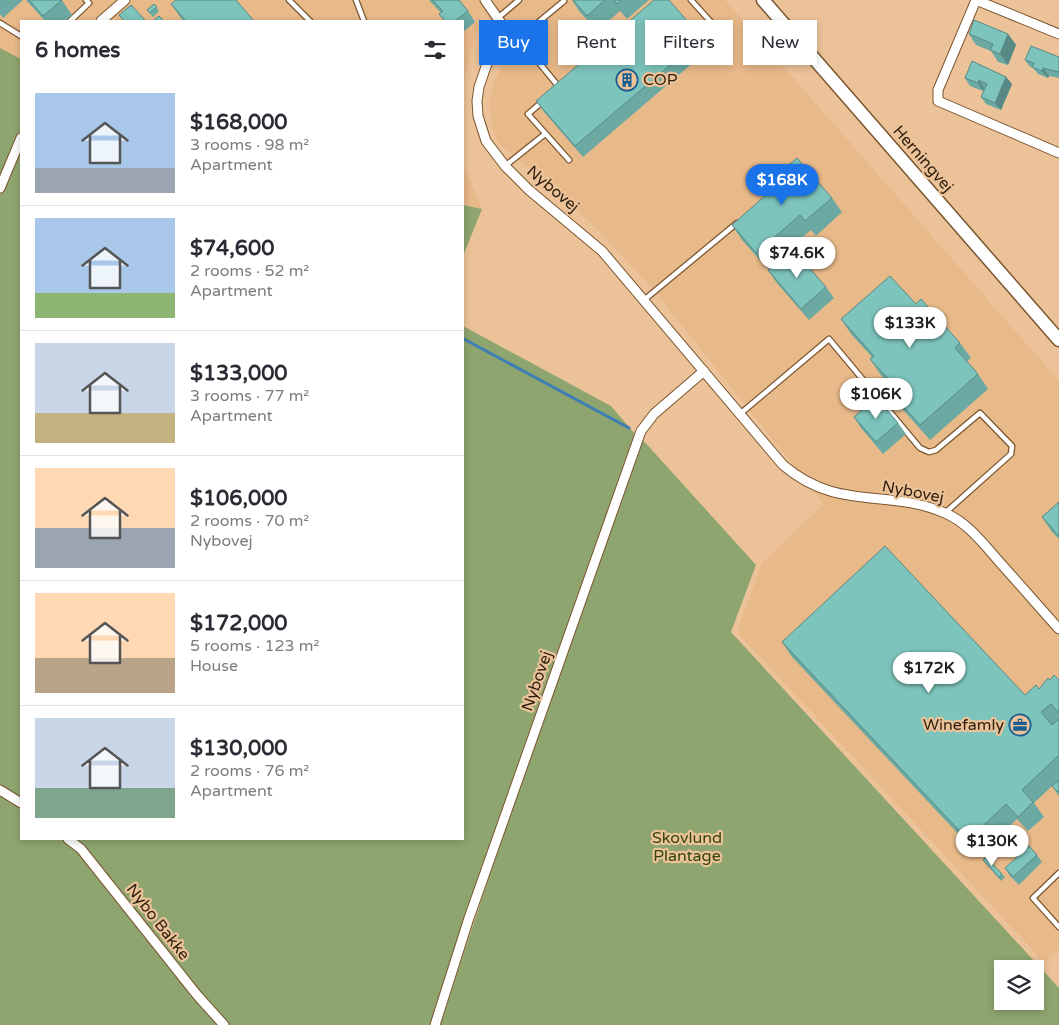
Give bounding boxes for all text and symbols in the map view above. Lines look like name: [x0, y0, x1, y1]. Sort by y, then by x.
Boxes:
chip: Buy: [479, 20, 548, 65]
chip: Rent: [558, 20, 635, 65]
chip: Filters: [645, 20, 733, 65]
chip: New: [743, 20, 817, 65]
icon: filters: [421, 36, 449, 64]
text: 6 homes: [35, 38, 120, 63]
building icon: COP: [615, 68, 639, 92]
place label: COP: [643, 70, 678, 90]
text: $168,000: [190, 110, 288, 135]
icon: home: [75, 113, 135, 173]
street label: Herningvej: [889, 121, 957, 197]
text: 3 rooms · 98 m²: [190, 135, 309, 155]
text: Apartment: [190, 155, 273, 175]
street label: Nybovej: [523, 161, 583, 217]
pin: $168K: [747, 164, 817, 206]
text: $168K: [757, 170, 807, 190]
text: $74,600: [190, 236, 274, 261]
pin: $74.6K: [756, 236, 838, 279]
icon: home: [75, 238, 135, 298]
text: $74.6K: [770, 243, 824, 263]
text: 2 rooms · 52 m²: [190, 261, 309, 281]
text: Apartment: [190, 281, 273, 301]
pin: $133K: [875, 306, 945, 349]
text: $133K: [885, 313, 935, 333]
text: $133,000: [190, 361, 288, 386]
icon: home: [75, 363, 135, 423]
pin: $106K: [841, 378, 911, 420]
text: $106K: [851, 384, 901, 404]
text: 3 rooms · 77 m²: [190, 386, 309, 406]
text: Apartment: [190, 406, 273, 426]
street label: Nybovej: [880, 476, 946, 508]
text: $106,000: [190, 486, 288, 511]
icon: home: [75, 488, 135, 548]
text: 2 rooms · 70 m²: [190, 511, 309, 531]
text: Nybovej: [190, 531, 253, 551]
text: $172,000: [190, 611, 288, 636]
icon: home: [75, 613, 135, 673]
text: 5 rooms · 123 m²: [190, 636, 319, 656]
street label: Nybovej: [517, 648, 557, 714]
pin: $172K: [894, 652, 964, 694]
text: House: [190, 656, 238, 676]
text: $172K: [904, 658, 954, 678]
office icon: Winefamly: [1008, 713, 1032, 737]
place label: Winefamly: [923, 715, 1004, 735]
text: $130,000: [190, 736, 288, 761]
icon: home: [75, 738, 135, 798]
text: 2 rooms · 76 m²: [190, 761, 309, 781]
text: Apartment: [190, 781, 273, 801]
pin: $130K: [957, 824, 1027, 867]
park label: Skovlund Plantage: [652, 828, 722, 866]
text: $130K: [967, 831, 1017, 851]
street label: Nybo Bakke: [122, 880, 194, 964]
map controls: [994, 960, 1044, 1010]
button: layers: [994, 960, 1044, 1010]

